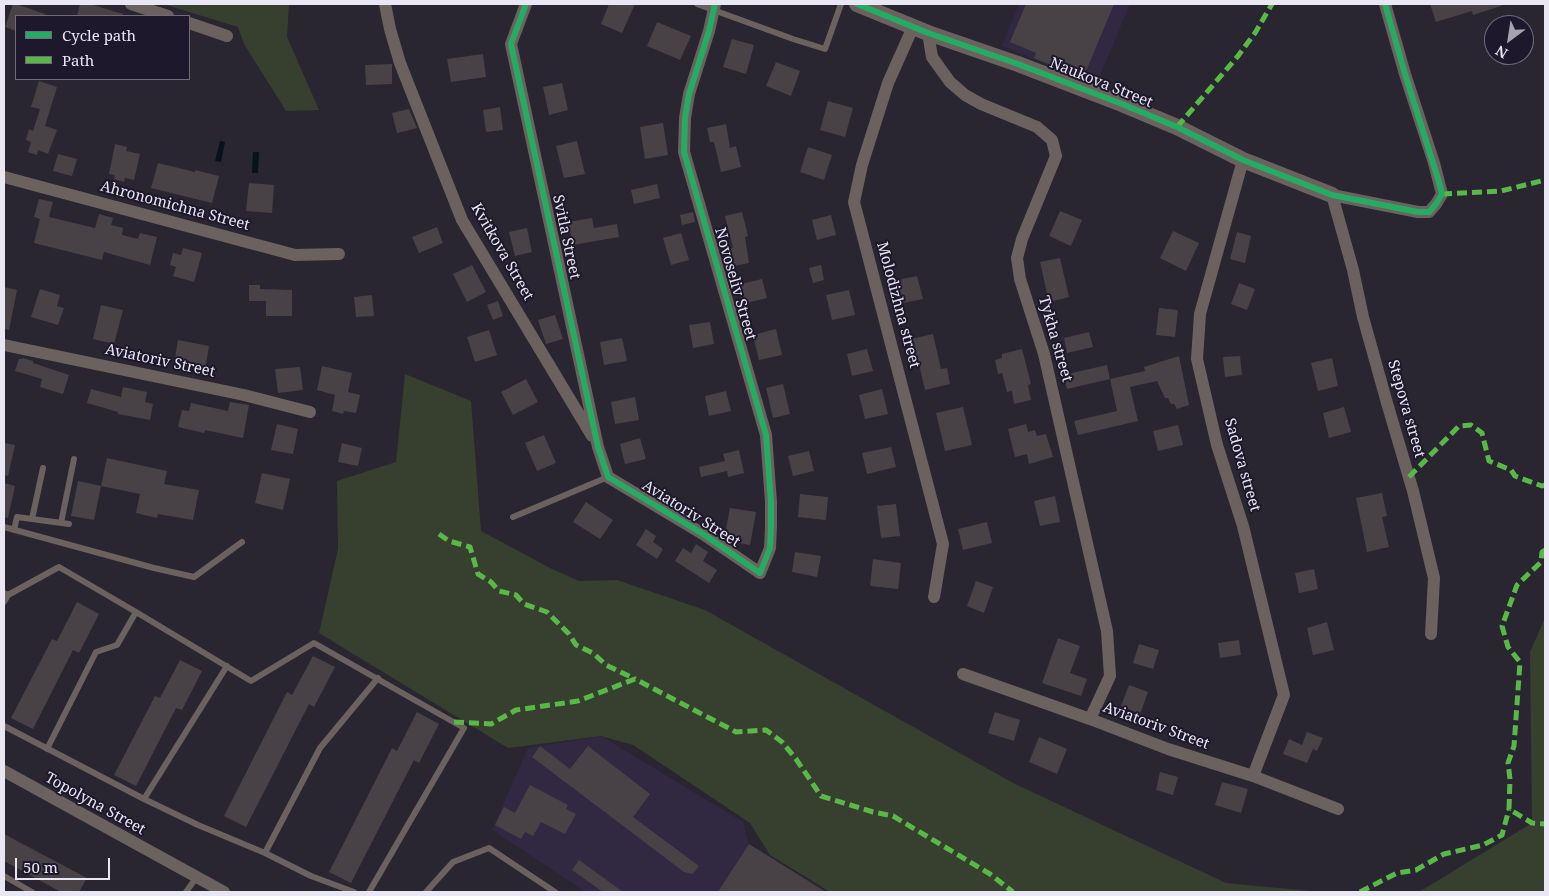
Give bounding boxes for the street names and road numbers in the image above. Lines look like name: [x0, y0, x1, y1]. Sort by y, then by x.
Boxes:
street label: Naukova Street: [1047, 54, 1155, 112]
street label: Ahronomichna Street: [98, 177, 252, 235]
street label: Svitla Street: [548, 193, 584, 281]
street label: Kvitkova Street: [467, 200, 537, 304]
street label: Novoseliv Street: [710, 226, 760, 342]
street label: Molodizhna street: [873, 240, 923, 370]
street label: Tykha street: [1034, 294, 1076, 384]
street label: Aviatoriv Street: [103, 341, 217, 381]
street label: Stepova street: [1383, 358, 1429, 460]
street label: Sadova street: [1220, 416, 1264, 514]
street label: Aviatoriv Street: [639, 477, 743, 551]
street label: Aviatoriv Street: [1100, 698, 1212, 754]
street label: Topolyna Street: [42, 769, 148, 839]

